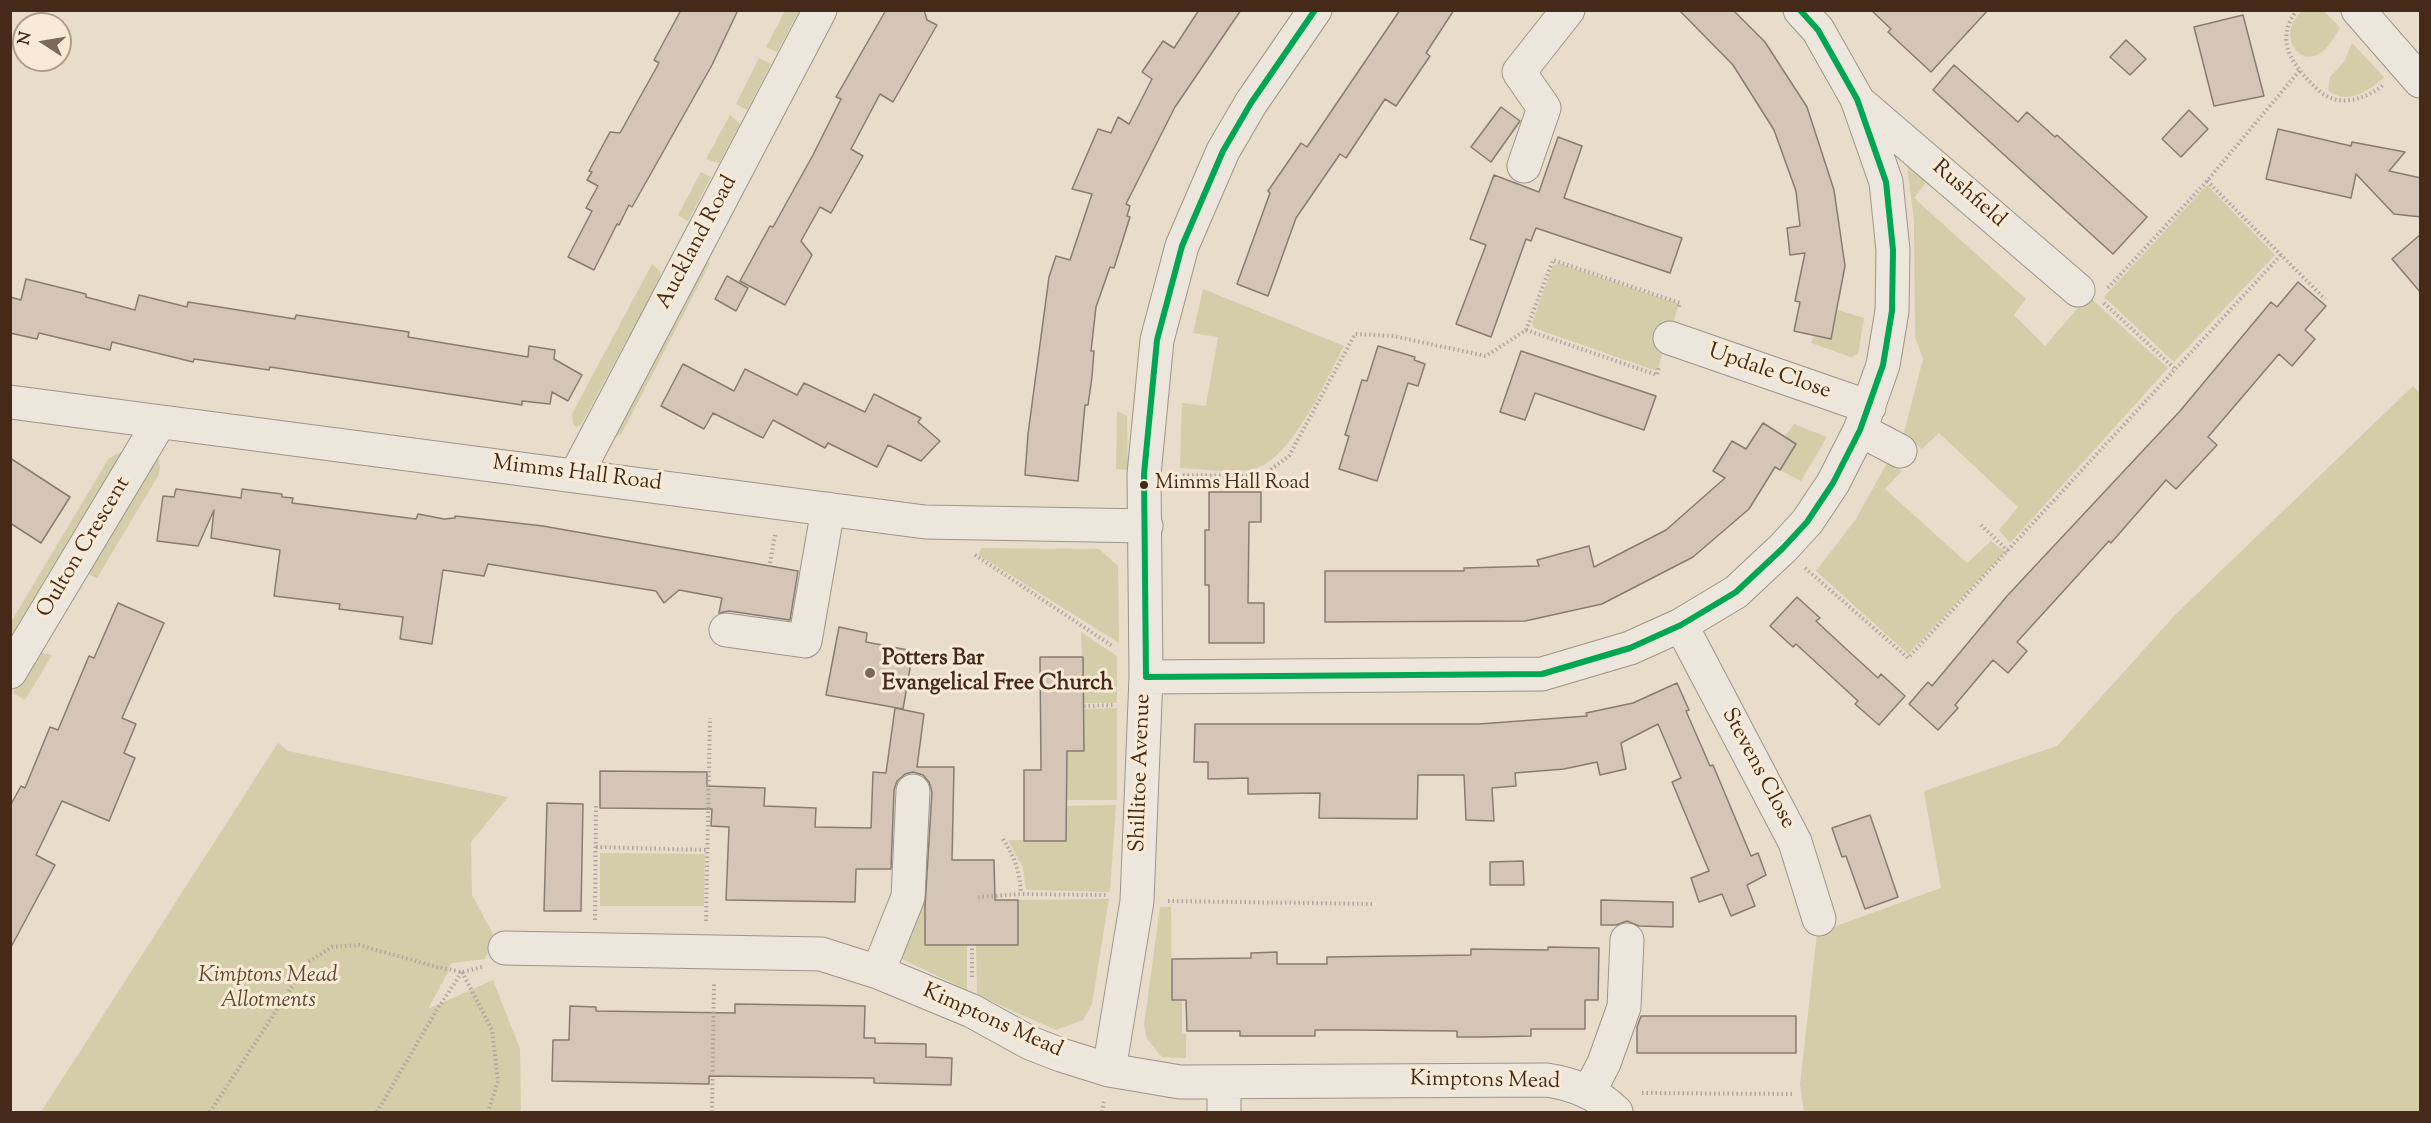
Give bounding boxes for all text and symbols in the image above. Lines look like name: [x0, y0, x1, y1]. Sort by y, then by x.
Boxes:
north arrow: [12, 12, 72, 72]
text: N: [13, 30, 38, 47]
street label: Rushfield: [1925, 156, 2011, 234]
street label: Auckland Road: [652, 172, 744, 314]
street label: Updale Close: [1704, 340, 1834, 406]
street label: Mimms Hall Road: [491, 452, 663, 498]
street label: Oulton Crescent: [33, 473, 137, 623]
place label: Mimms Hall Road: [1155, 473, 1310, 497]
marker: Mimms Hall Road: [1138, 479, 1150, 491]
place label: Potters Bar Evangelical Free Church: [882, 647, 1113, 698]
marker: Potters Bar Evangelical Free Church: [863, 666, 877, 680]
street label: Shillitoe Avenue: [1126, 693, 1158, 853]
street label: Stevens Close: [1714, 704, 1800, 834]
park label: Kimptons Mead Allotments: [198, 964, 338, 1016]
street label: Kimptons Mead: [918, 979, 1066, 1065]
street label: Kimptons Mead: [1410, 1067, 1560, 1097]

